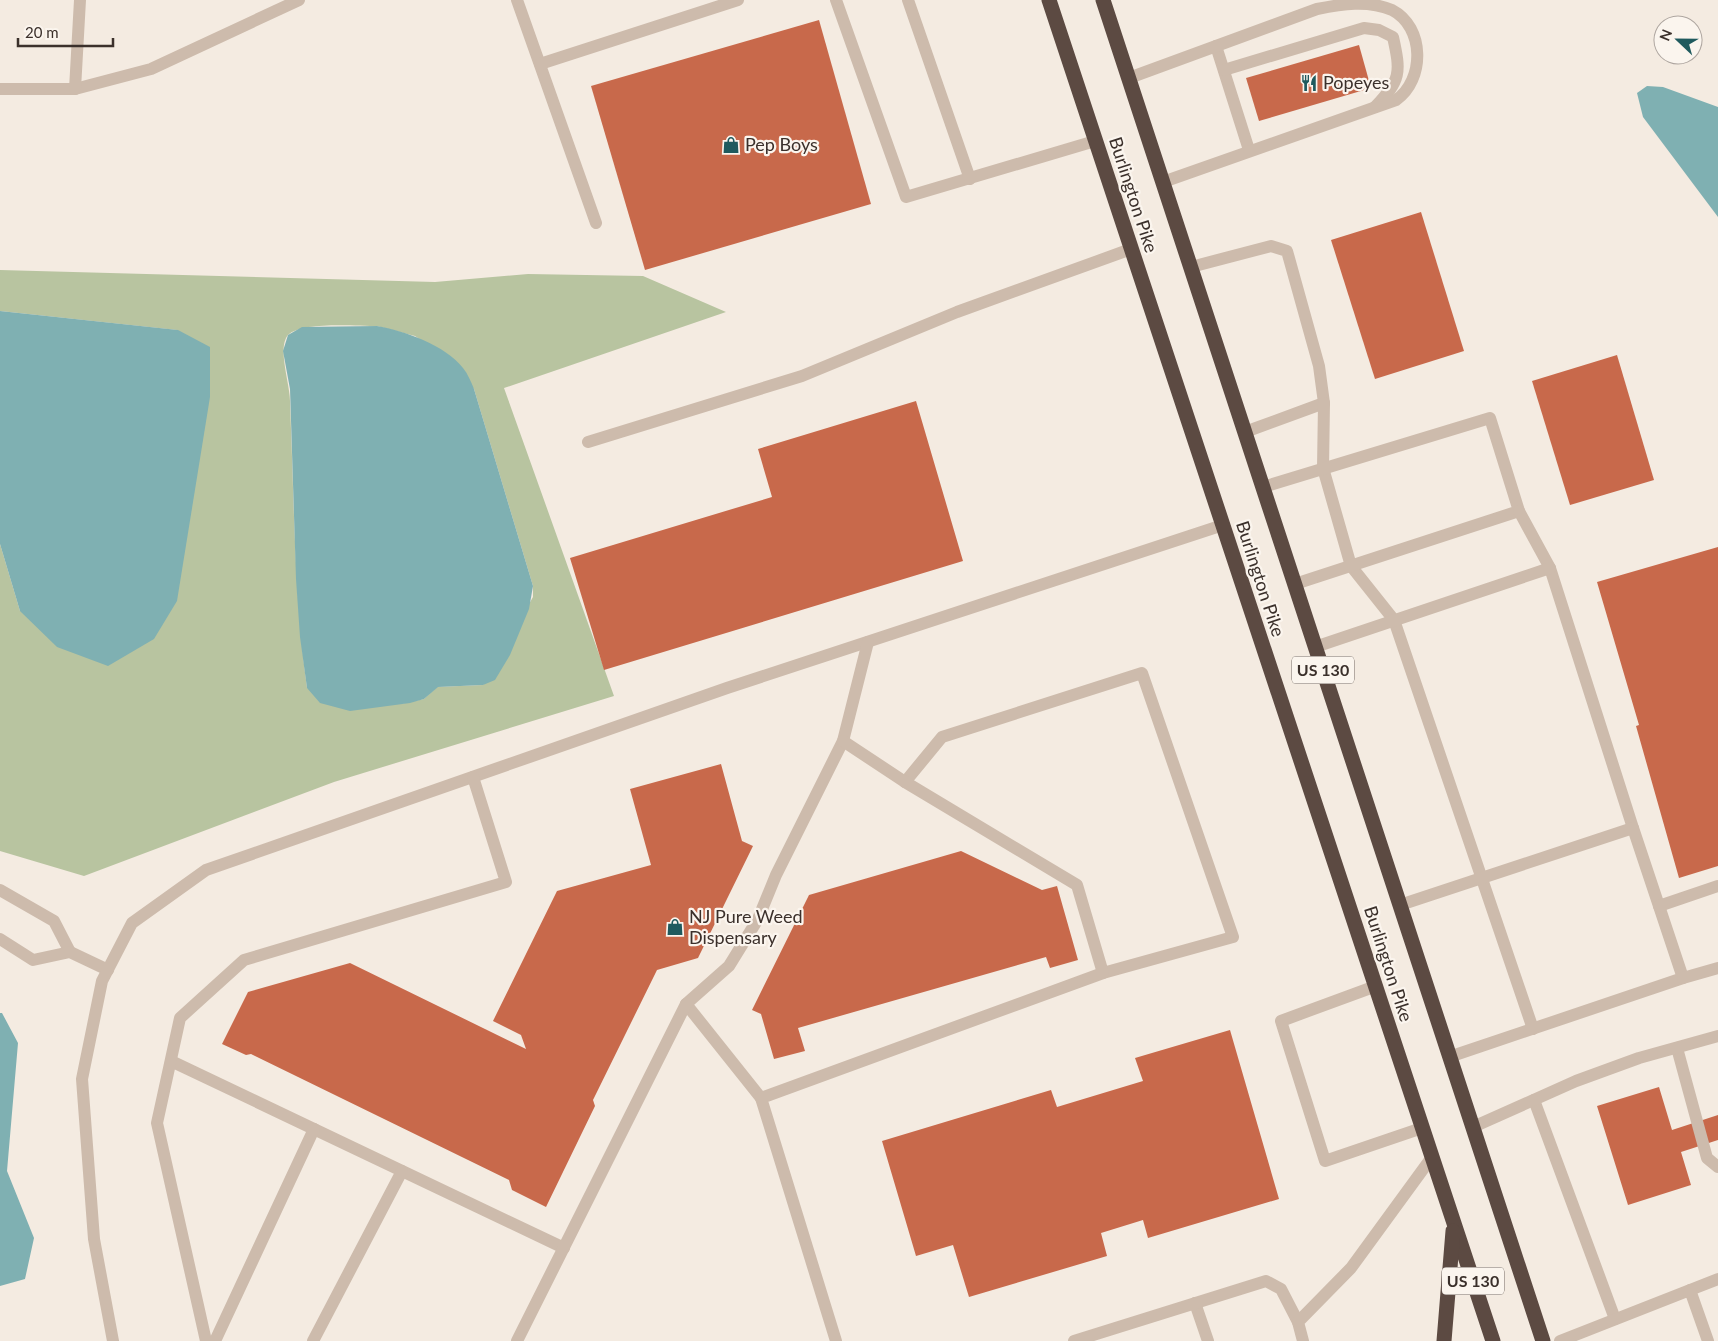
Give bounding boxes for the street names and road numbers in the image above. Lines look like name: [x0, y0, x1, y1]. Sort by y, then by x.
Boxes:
street label: Burlington Pike: [1105, 134, 1163, 255]
street label: Burlington Pike: [1232, 518, 1290, 639]
road number: US 130: [1292, 656, 1354, 684]
street label: Burlington Pike: [1360, 903, 1418, 1024]
road number: US 130: [1442, 1268, 1504, 1294]

